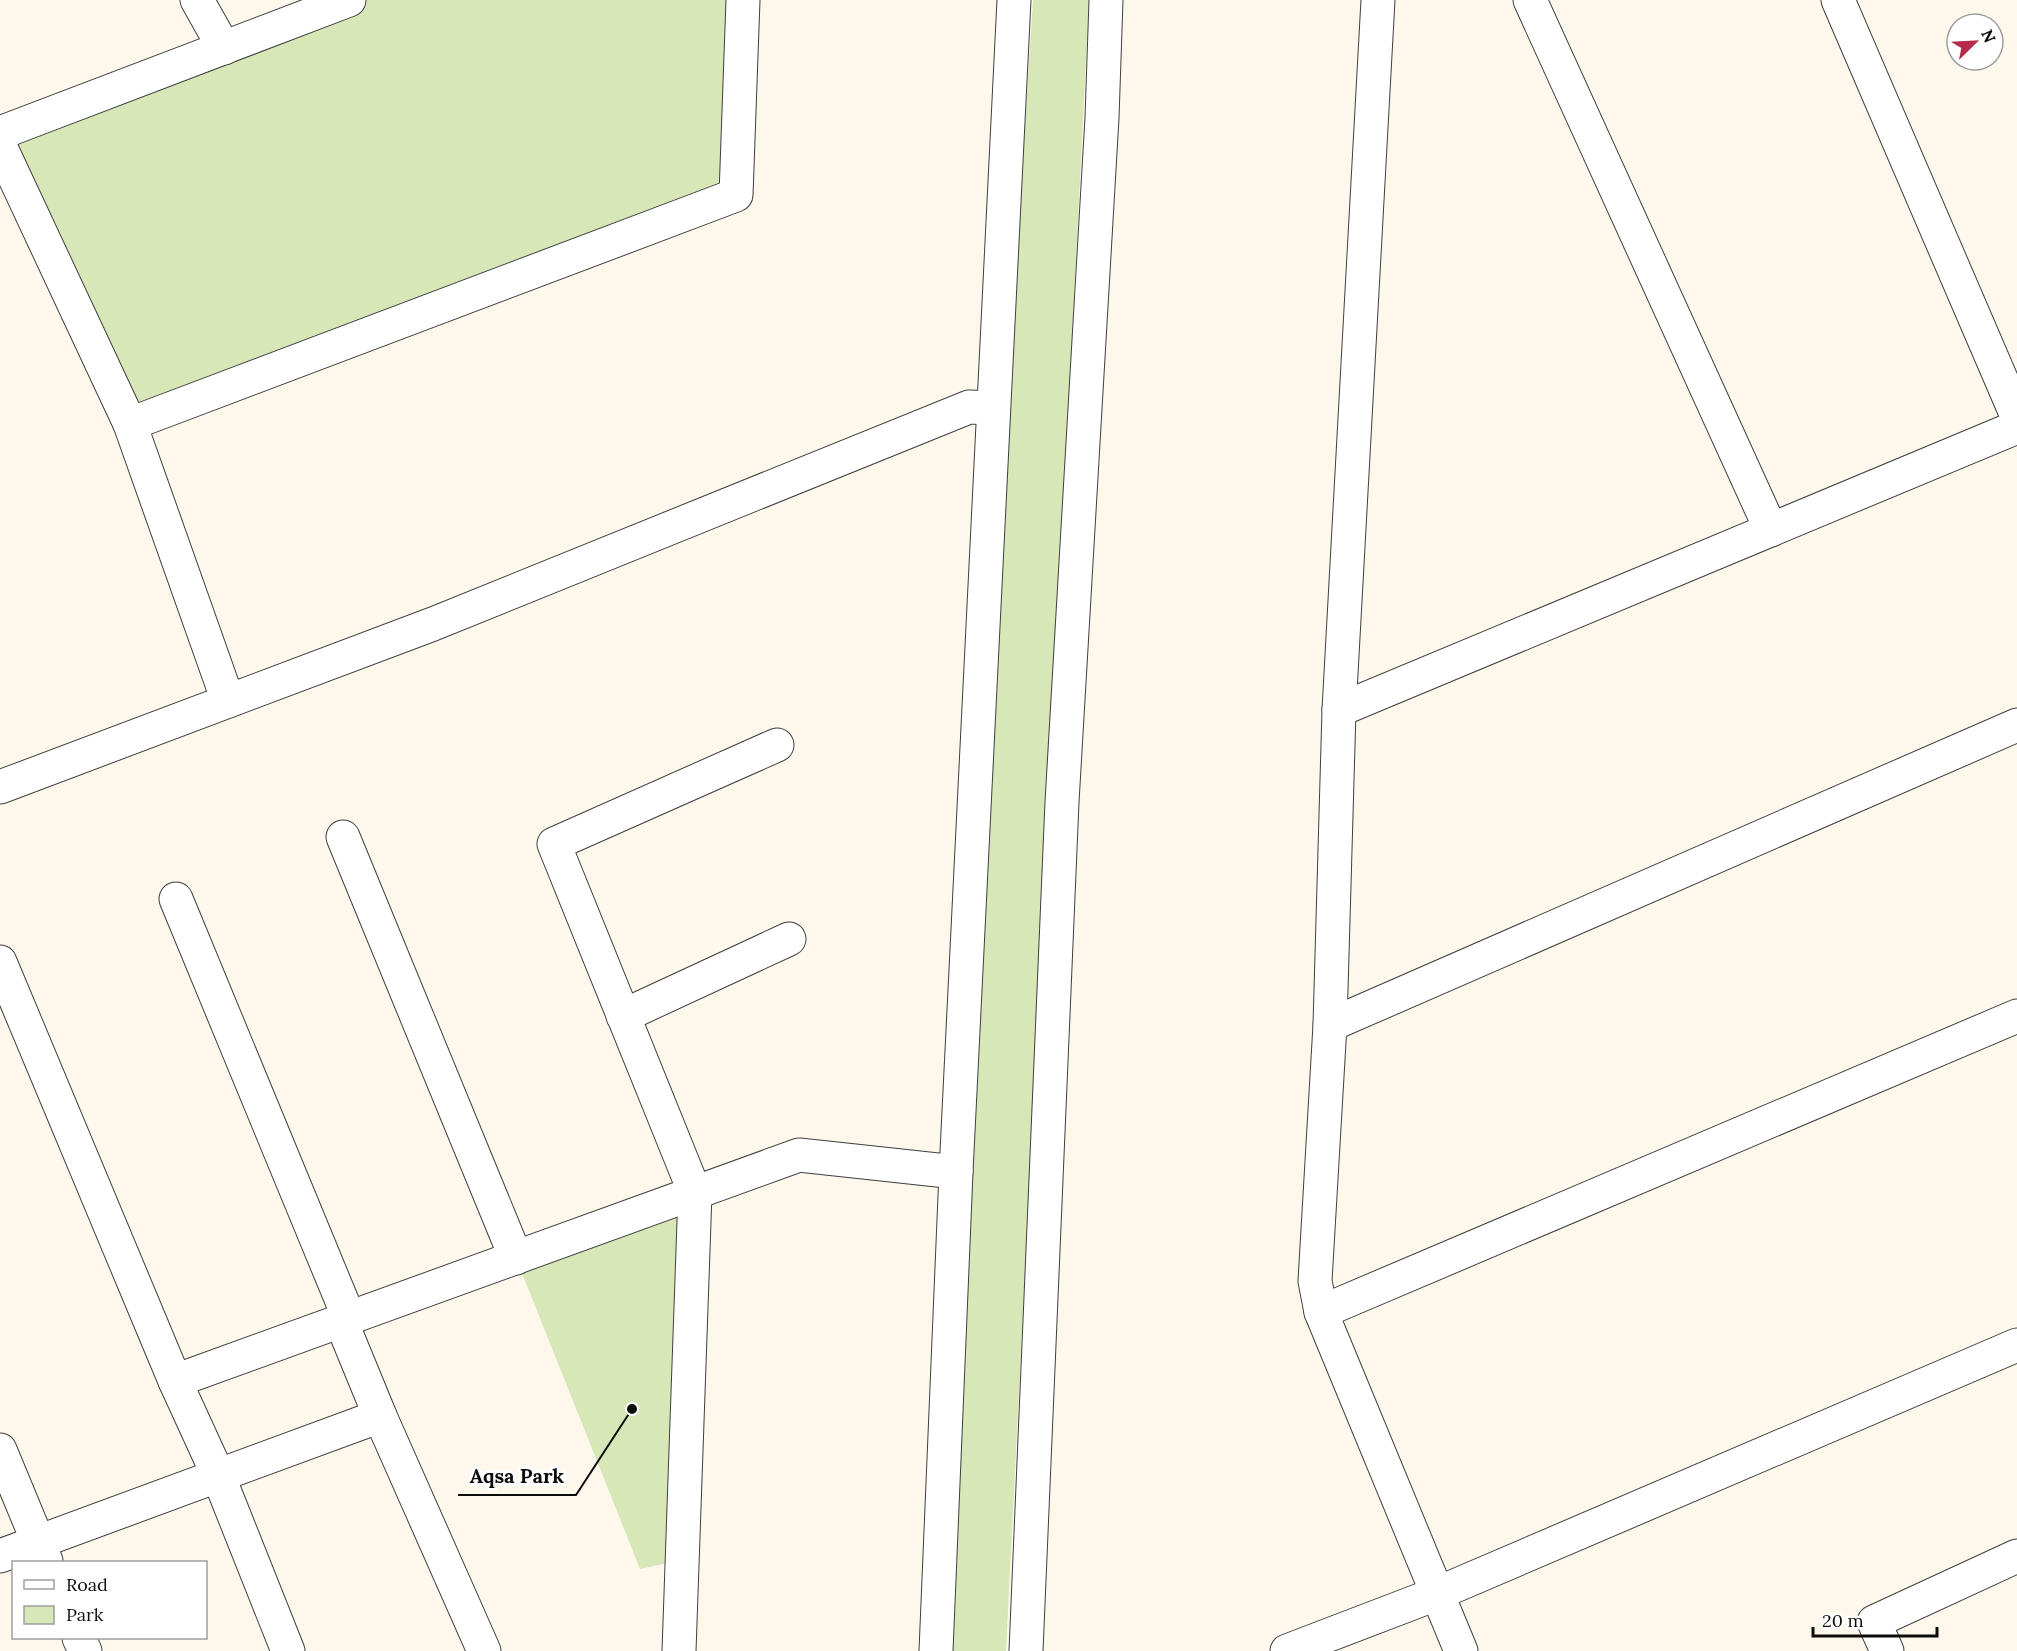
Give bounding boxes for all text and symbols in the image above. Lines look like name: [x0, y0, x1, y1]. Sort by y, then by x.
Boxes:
north arrow: [1945, 12, 2005, 72]
text: N: [1977, 26, 2000, 46]
callout: Aqsa Park: [458, 1457, 576, 1495]
text: Aqsa Park: [470, 1463, 564, 1488]
legend: [12, 1561, 207, 1639]
text: Road: [66, 1573, 108, 1596]
scale bar: [1813, 1600, 1938, 1638]
text: Park: [66, 1603, 104, 1626]
text: 20 m: [1822, 1609, 1864, 1632]

